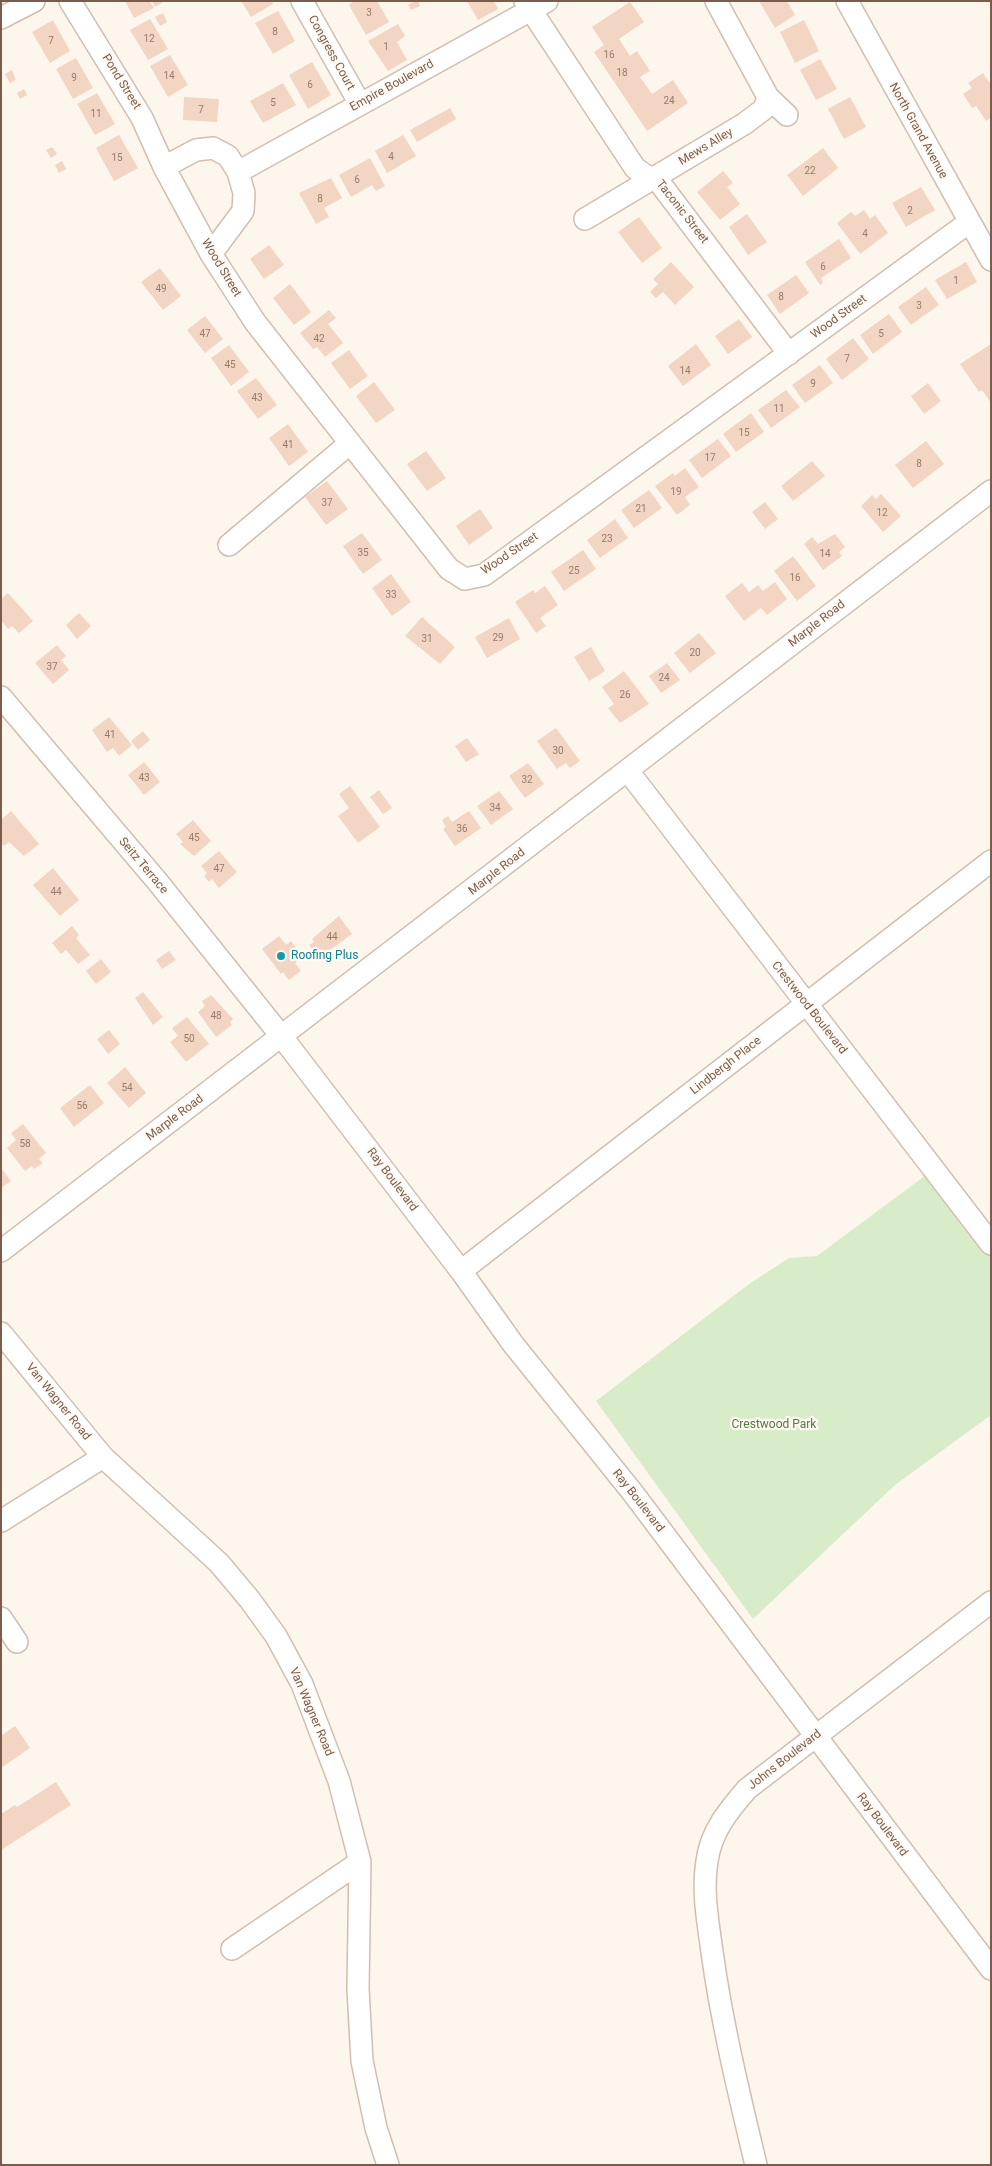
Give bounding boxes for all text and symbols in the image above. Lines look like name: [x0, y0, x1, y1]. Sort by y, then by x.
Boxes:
house number: 3: [366, 7, 372, 19]
street label: Congress Court: [305, 13, 357, 93]
house number: 8: [272, 26, 278, 38]
house number: 12: [143, 33, 155, 45]
house number: 7: [48, 35, 54, 47]
house number: 1: [383, 41, 389, 53]
house number: 16: [603, 49, 615, 61]
street label: Pond Street: [98, 52, 144, 112]
street label: Empire Boulevard: [348, 57, 436, 115]
house number: 18: [616, 67, 628, 79]
house number: 14: [163, 70, 175, 82]
house number: 9: [71, 72, 77, 84]
house number: 6: [307, 79, 313, 91]
street label: North Grand Avenue: [886, 81, 950, 181]
house number: 24: [663, 95, 675, 107]
house number: 5: [270, 97, 276, 109]
house number: 7: [198, 104, 204, 116]
house number: 11: [90, 108, 102, 120]
street label: Mews Alley: [676, 125, 736, 169]
house number: 4: [388, 151, 394, 163]
house number: 15: [111, 152, 123, 164]
house number: 22: [804, 165, 816, 177]
house number: 6: [354, 174, 360, 186]
street label: Taconic Street: [653, 177, 711, 247]
house number: 8: [317, 193, 323, 205]
house number: 2: [907, 205, 913, 217]
house number: 4: [862, 228, 868, 240]
street label: Wood Street: [198, 236, 244, 300]
house number: 6: [820, 261, 826, 273]
house number: 1: [953, 275, 959, 287]
house number: 49: [155, 283, 167, 295]
house number: 8: [778, 291, 784, 303]
street label: Wood Street: [808, 292, 870, 342]
house number: 3: [916, 300, 922, 312]
house number: 47: [199, 328, 211, 340]
house number: 5: [878, 328, 884, 340]
house number: 42: [313, 333, 325, 345]
house number: 7: [844, 353, 850, 365]
house number: 45: [224, 359, 236, 371]
house number: 14: [679, 365, 691, 377]
house number: 9: [810, 378, 816, 390]
house number: 43: [251, 392, 263, 404]
house number: 11: [773, 403, 785, 415]
house number: 15: [738, 427, 750, 439]
house number: 41: [282, 439, 294, 451]
house number: 17: [704, 452, 716, 464]
house number: 8: [916, 458, 922, 470]
house number: 19: [670, 486, 682, 498]
house number: 37: [321, 497, 333, 509]
house number: 21: [635, 503, 647, 515]
house number: 12: [876, 507, 888, 519]
street label: Wood Street: [479, 530, 541, 578]
house number: 23: [601, 533, 613, 545]
house number: 35: [357, 547, 369, 559]
house number: 14: [819, 548, 831, 560]
house number: 25: [568, 565, 580, 577]
house number: 16: [789, 572, 801, 584]
house number: 33: [385, 589, 397, 601]
street label: Marple Road: [786, 598, 848, 650]
house number: 29: [492, 632, 504, 644]
house number: 31: [421, 633, 433, 645]
house number: 20: [689, 647, 701, 659]
house number: 37: [46, 661, 58, 673]
house number: 24: [658, 672, 670, 684]
house number: 26: [619, 689, 631, 701]
house number: 41: [104, 729, 116, 741]
house number: 30: [552, 745, 564, 757]
house number: 43: [138, 772, 150, 784]
house number: 32: [521, 774, 533, 786]
house number: 34: [489, 802, 501, 814]
house number: 36: [456, 823, 468, 835]
house number: 45: [188, 832, 200, 844]
street label: Seitz Terrace: [115, 835, 171, 897]
street label: Marple Road: [466, 846, 528, 898]
house number: 47: [213, 863, 225, 875]
house number: 44: [50, 886, 62, 898]
house number: 44: [326, 931, 338, 943]
place label: Roofing Plus: [291, 949, 358, 963]
marker: Roofing Plus: [275, 950, 287, 962]
street label: Crestwood Boulevard: [768, 959, 850, 1057]
house number: 48: [210, 1010, 222, 1022]
house number: 50: [183, 1033, 195, 1045]
street label: Lindbergh Place: [688, 1034, 764, 1098]
house number: 54: [121, 1082, 133, 1094]
street label: Marple Road: [144, 1092, 206, 1144]
house number: 56: [76, 1100, 88, 1112]
house number: 58: [19, 1138, 31, 1150]
street label: Ray Boulevard: [364, 1145, 420, 1215]
street label: Van Wagner Road: [23, 1361, 93, 1443]
park label: Crestwood Park: [732, 1418, 816, 1432]
street label: Ray Boulevard: [609, 1467, 667, 1535]
street label: Van Wagner Road: [286, 1666, 336, 1758]
street label: Johns Boulevard: [746, 1727, 824, 1793]
street label: Ray Boulevard: [854, 1790, 910, 1860]

